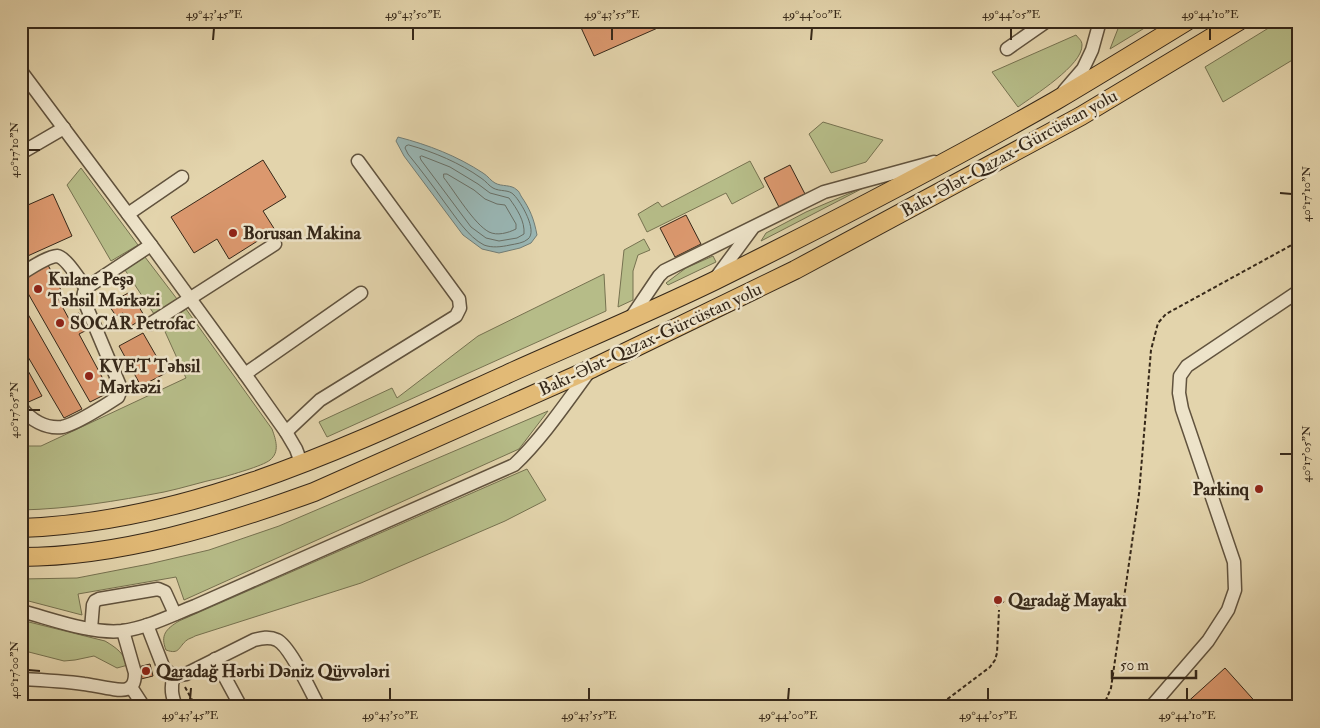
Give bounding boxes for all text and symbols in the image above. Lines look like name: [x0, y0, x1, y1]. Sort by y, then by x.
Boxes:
text: 49°43'45"E: [186, 7, 243, 22]
text: 49°43'50"E: [385, 7, 441, 22]
text: 49°43'55"E: [584, 7, 640, 22]
text: 49°44'00"E: [782, 7, 842, 22]
text: 49°44'05"E: [982, 7, 1040, 22]
text: 49°44'10"E: [1181, 7, 1239, 22]
street label: Bakı-Ələt-Qazax-Gürcüstan yolu: [897, 84, 1121, 223]
text: 40°17'10"N: [7, 122, 22, 178]
text: 40°17'10"N: [1299, 166, 1314, 222]
place label: Borusan Makina: [243, 222, 362, 245]
marker: Borusan Makina: [227, 227, 239, 239]
place label: Kulane Peşə Təhsil Mərkəzi: [47, 268, 161, 312]
street label: Bakı-Ələt-Qazax-Gürcüstan yolu: [535, 277, 766, 401]
marker: Kulane Peşə Təhsil Mərkəzi: [32, 283, 44, 295]
place label: SOCAR Petrofac: [70, 312, 196, 335]
marker: SOCAR Petrofac: [54, 317, 66, 329]
place label: KVET Təhsil Mərkəzi: [98, 355, 201, 399]
marker: KVET Təhsil Mərkəzi: [83, 370, 95, 382]
text: 40°17'05"N: [7, 381, 22, 439]
text: 40°17'05"N: [1299, 425, 1314, 483]
place label: Parkinq: [1193, 478, 1250, 501]
marker: Parkinq: [1253, 483, 1265, 495]
place label: Qaradağ Mayakı: [1008, 589, 1127, 612]
marker: Qaradağ Mayakı: [992, 594, 1004, 606]
text: 40°17'00"N: [7, 641, 22, 699]
scale bar: [1112, 648, 1196, 680]
text: 50 m: [1120, 656, 1149, 675]
place label: Qaradağ Hərbi Dəniz Qüvvələri: [156, 660, 390, 683]
marker: Qaradağ Hərbi Dəniz Qüvvələri: [140, 665, 152, 677]
text: 49°43'45"E: [162, 708, 219, 723]
text: 49°43'50"E: [362, 708, 418, 723]
text: 49°43'55"E: [561, 708, 617, 723]
text: 49°44'00"E: [758, 708, 818, 723]
text: 49°44'05"E: [959, 708, 1017, 723]
text: 49°44'10"E: [1158, 708, 1216, 723]

